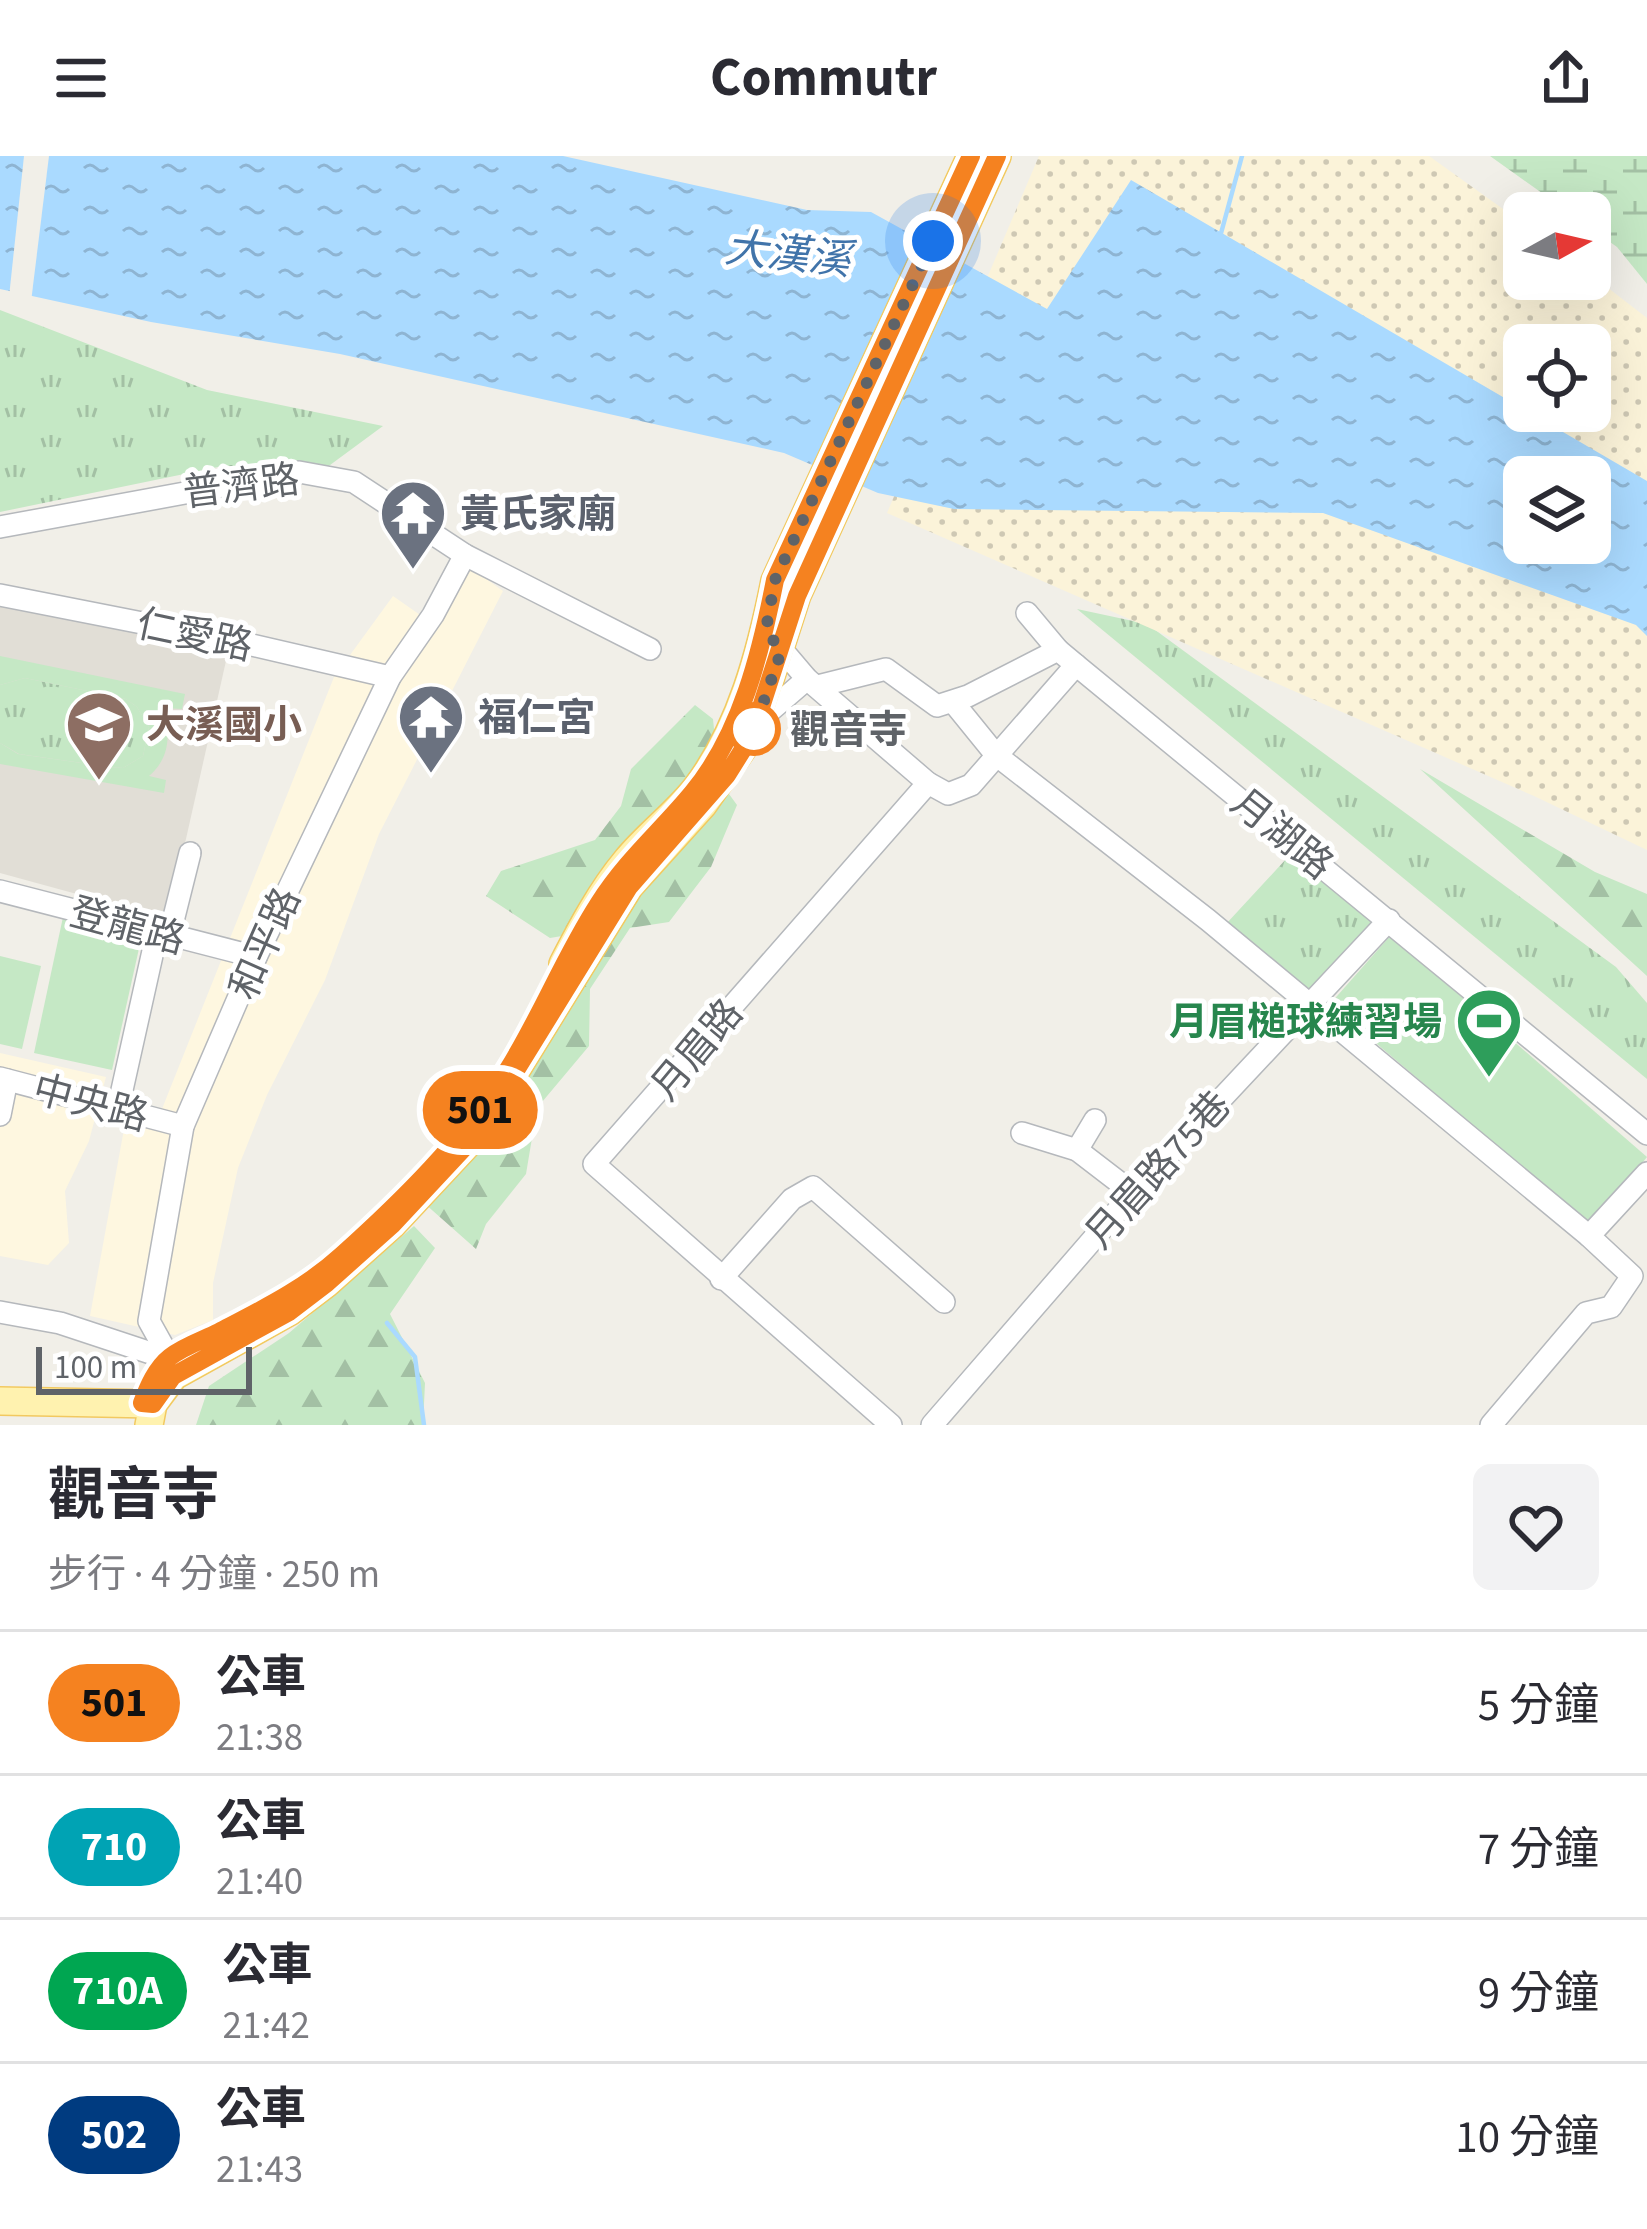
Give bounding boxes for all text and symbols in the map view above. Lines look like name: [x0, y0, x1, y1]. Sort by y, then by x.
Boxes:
text: Commutr: [710, 40, 937, 117]
icon: menu: [48, 45, 114, 111]
icon: share: [1533, 45, 1599, 111]
north arrow: [1503, 192, 1611, 300]
map controls: [1503, 192, 1611, 564]
your location: [903, 211, 963, 271]
water label: 大漢溪: [722, 219, 859, 292]
button: locate: [1503, 324, 1611, 432]
street label: 普濟路: [180, 452, 303, 522]
button: layers: [1503, 456, 1611, 564]
temple icon: 黃氏家廟: [378, 478, 448, 572]
place label: 黃氏家廟: [460, 487, 616, 543]
street label: 仁愛路: [132, 596, 258, 676]
temple icon: 福仁宮: [396, 682, 466, 776]
school or university icon: 大溪國小: [64, 689, 134, 783]
place label: 福仁宮: [478, 691, 595, 747]
place label: 大溪國小: [146, 698, 302, 754]
place label: 觀音寺: [790, 703, 907, 759]
marker: 觀音寺: [729, 704, 779, 754]
street label: 月湖路: [1219, 776, 1345, 893]
street label: 和平路: [216, 879, 315, 1009]
street label: 登龍路: [64, 885, 191, 969]
sports icon: 月眉槌球練習場: [1454, 986, 1524, 1080]
street label: 月眉路: [638, 987, 757, 1113]
place label: 月眉槌球練習場: [1169, 995, 1442, 1051]
street label: 中央路: [27, 1062, 154, 1146]
line badge: 501: [411, 1071, 549, 1149]
street label: 月眉路75巷: [1073, 1079, 1244, 1261]
text: 501: [447, 1080, 513, 1140]
scale bar: [36, 1341, 252, 1394]
text: 100 m: [54, 1344, 137, 1391]
text: 觀音寺: [48, 1456, 219, 1537]
button: heart: [1473, 1464, 1599, 1590]
text: 步行 · 4 分鐘 · 250 m: [48, 1547, 380, 1603]
text: 公車: [216, 1646, 306, 1710]
text: 501: [81, 1673, 147, 1733]
text: 5 分鐘: [1478, 1674, 1599, 1738]
text: 21:38: [216, 1710, 303, 1766]
text: 公車: [216, 1790, 306, 1854]
text: 710: [81, 1817, 147, 1877]
text: 7 分鐘: [1478, 1818, 1599, 1882]
text: 21:40: [216, 1854, 303, 1910]
text: 公車: [223, 1934, 313, 1998]
text: 710A: [72, 1961, 163, 2021]
text: 9 分鐘: [1478, 1962, 1599, 2026]
text: 21:42: [223, 1998, 310, 2054]
text: 公車: [216, 2078, 306, 2142]
text: 502: [81, 2105, 147, 2165]
text: 10 分鐘: [1455, 2106, 1599, 2170]
text: 21:43: [216, 2142, 303, 2198]

